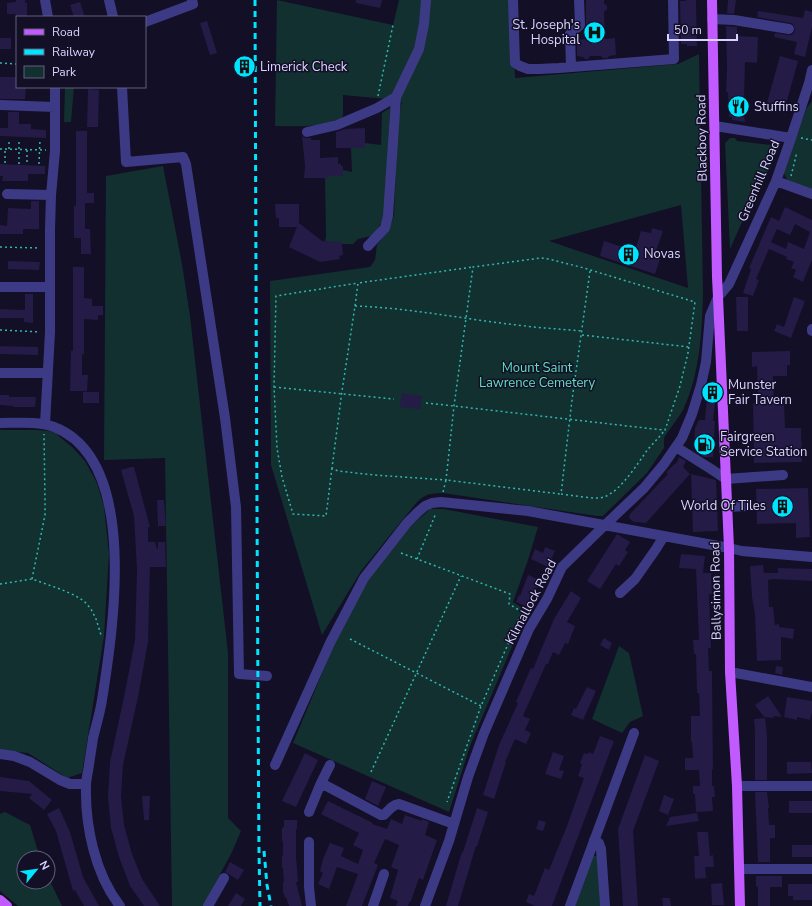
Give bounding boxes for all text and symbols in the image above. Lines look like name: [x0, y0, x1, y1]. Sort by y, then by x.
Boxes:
legend: [16, 16, 146, 88]
place label: St. Joseph's Hospital: [512, 16, 580, 49]
scale bar: [668, 16, 737, 42]
hospital icon: St. Joseph's Hospital: [582, 19, 608, 45]
text: 50 m: [674, 22, 702, 38]
text: Road: [52, 24, 80, 40]
text: Railway: [52, 44, 96, 60]
building icon: Limerick Check: [231, 54, 257, 80]
place label: Limerick Check: [260, 58, 348, 76]
text: Park: [52, 64, 77, 80]
street label: Blackboy Road: [692, 94, 712, 182]
restaurant icon: Stuffins: [725, 94, 751, 120]
place label: Stuffins: [754, 98, 799, 116]
street label: Greenhill Road: [734, 137, 784, 225]
building icon: Novas: [615, 241, 641, 267]
place label: Novas: [644, 245, 680, 263]
park label: Mount Saint Lawrence Cemetery: [479, 359, 595, 392]
place label: Munster Fair Tavern: [728, 376, 792, 409]
building icon: Munster Fair Tavern: [699, 379, 725, 405]
place label: Fairgreen Service Station: [720, 428, 807, 461]
fuel station icon: Fairgreen Service Station: [691, 431, 717, 457]
building icon: World Of Tiles: [769, 493, 795, 519]
place label: World Of Tiles: [680, 497, 766, 515]
street label: Ballysimon Road: [706, 542, 726, 640]
street label: Kilmallock Road: [501, 556, 561, 648]
north arrow: [16, 850, 56, 890]
text: N: [36, 858, 53, 873]

